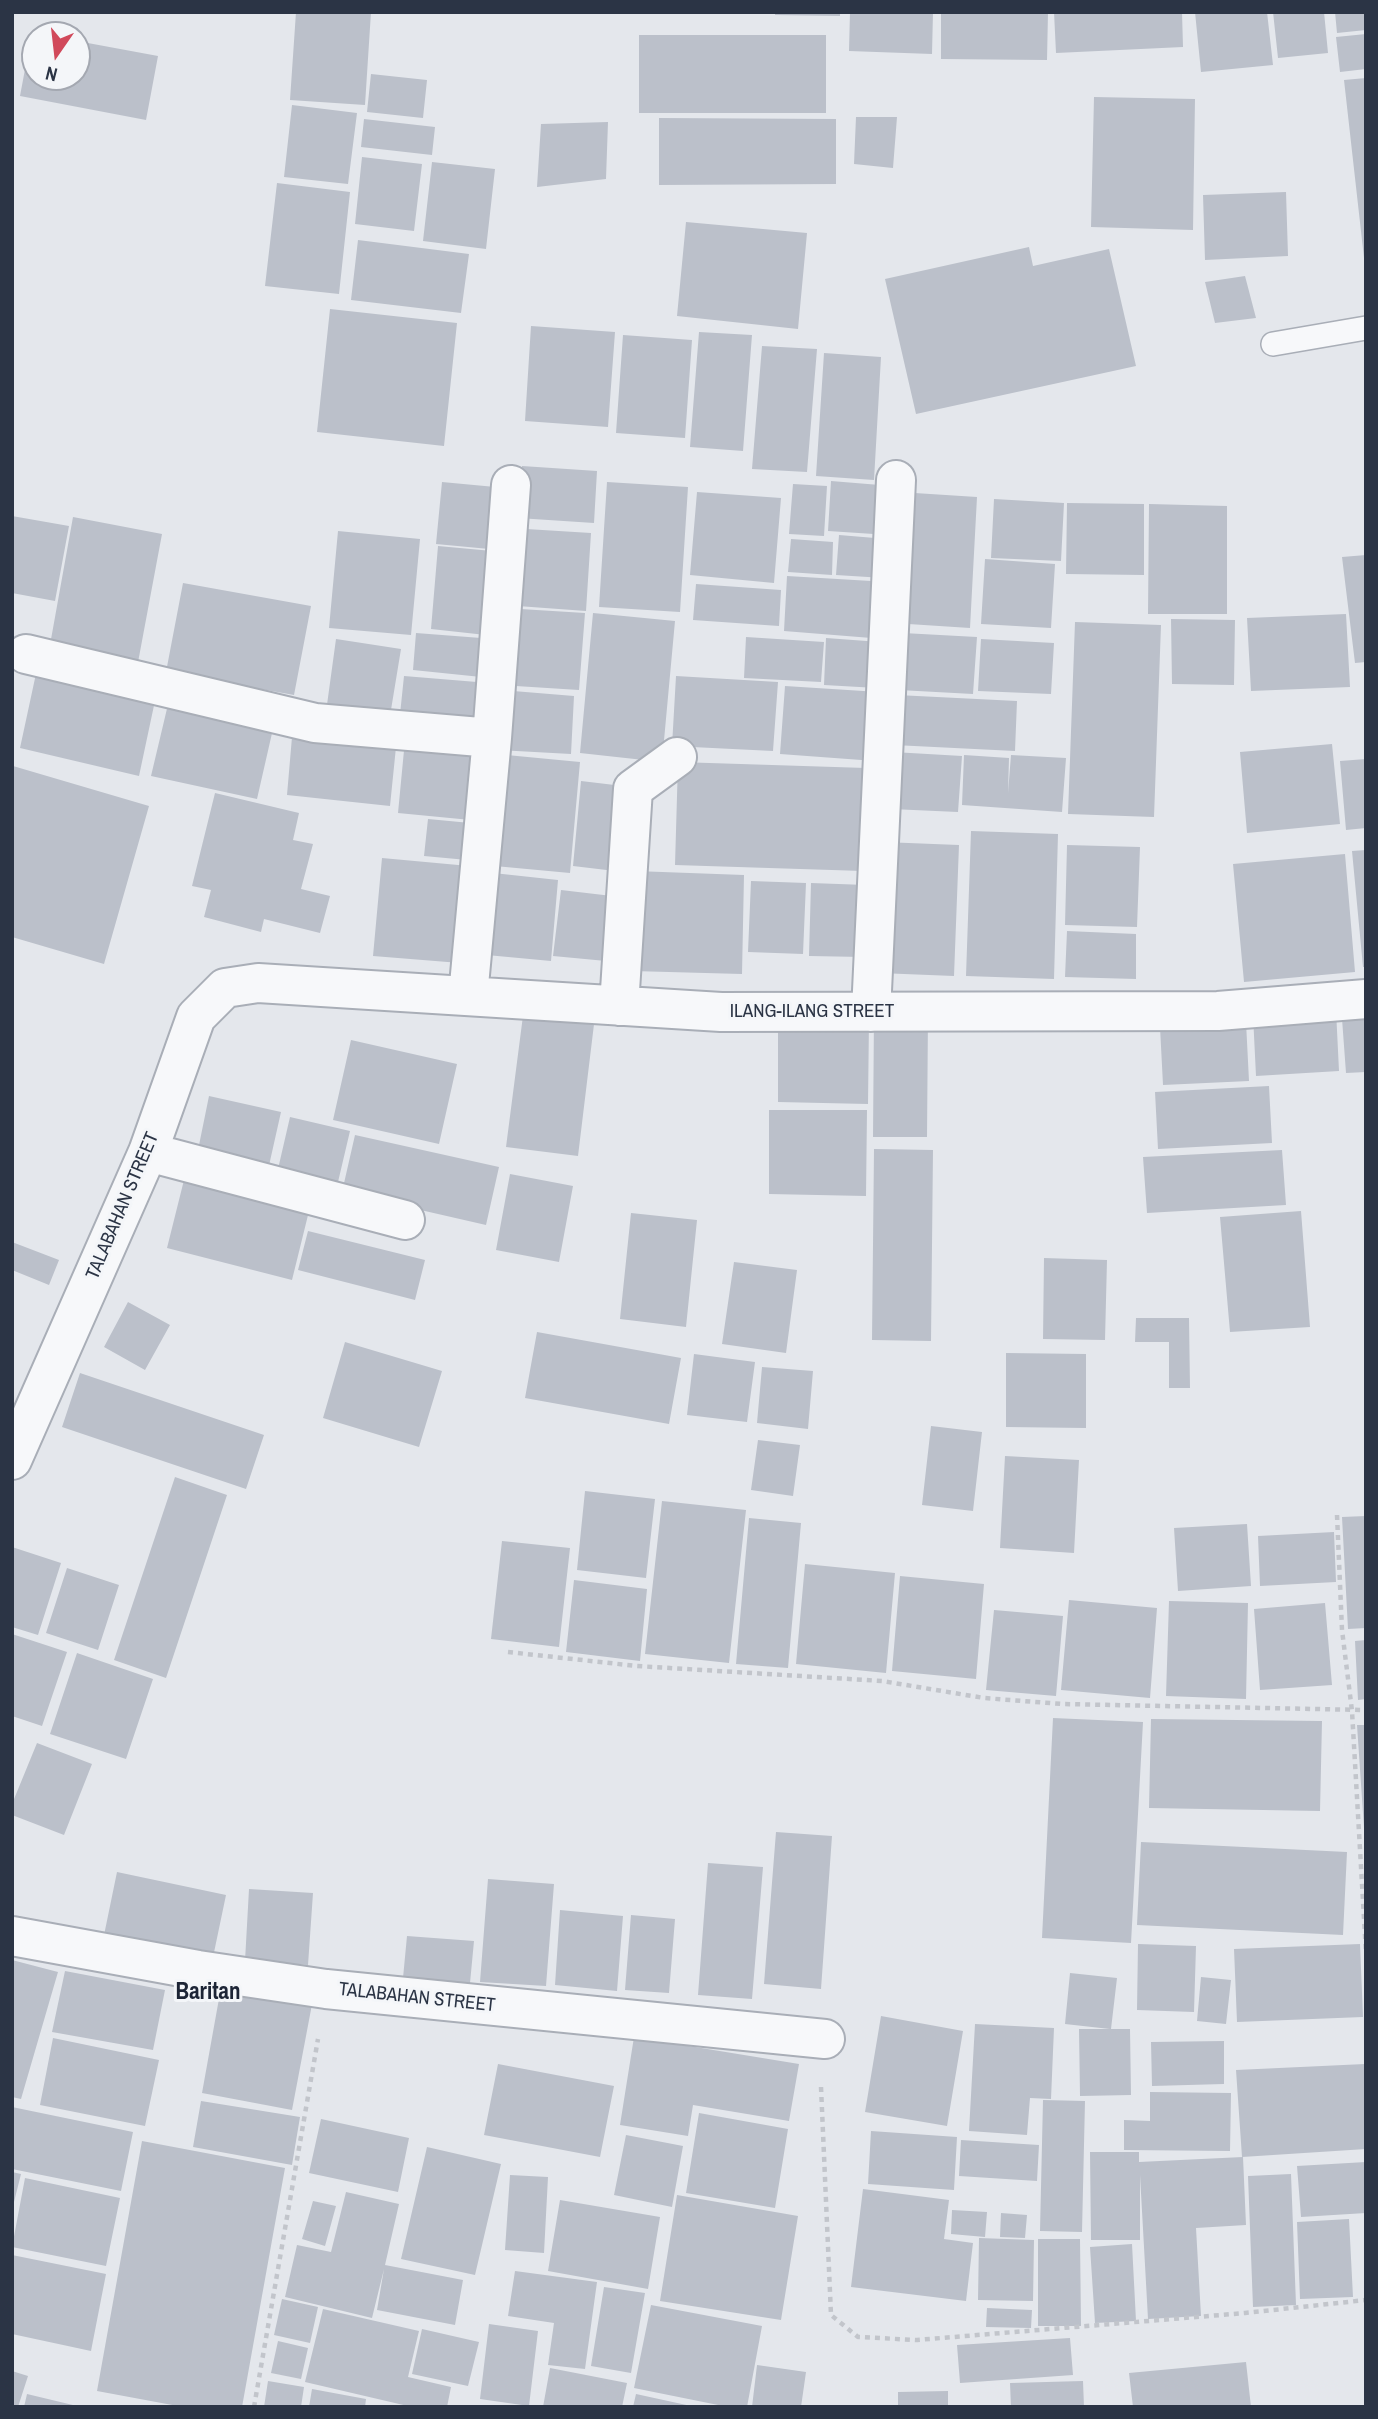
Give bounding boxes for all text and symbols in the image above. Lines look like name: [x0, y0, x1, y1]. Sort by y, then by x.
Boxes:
north arrow: [21, 21, 91, 91]
text: N: [43, 60, 60, 88]
street label: ILANG-ILANG STREET: [730, 1001, 894, 1023]
street label: TALABAHAN STREET: [82, 1129, 164, 1283]
street label: TALABAHAN STREET: [338, 1978, 496, 2018]
district label: Baritan: [176, 1979, 240, 2007]

